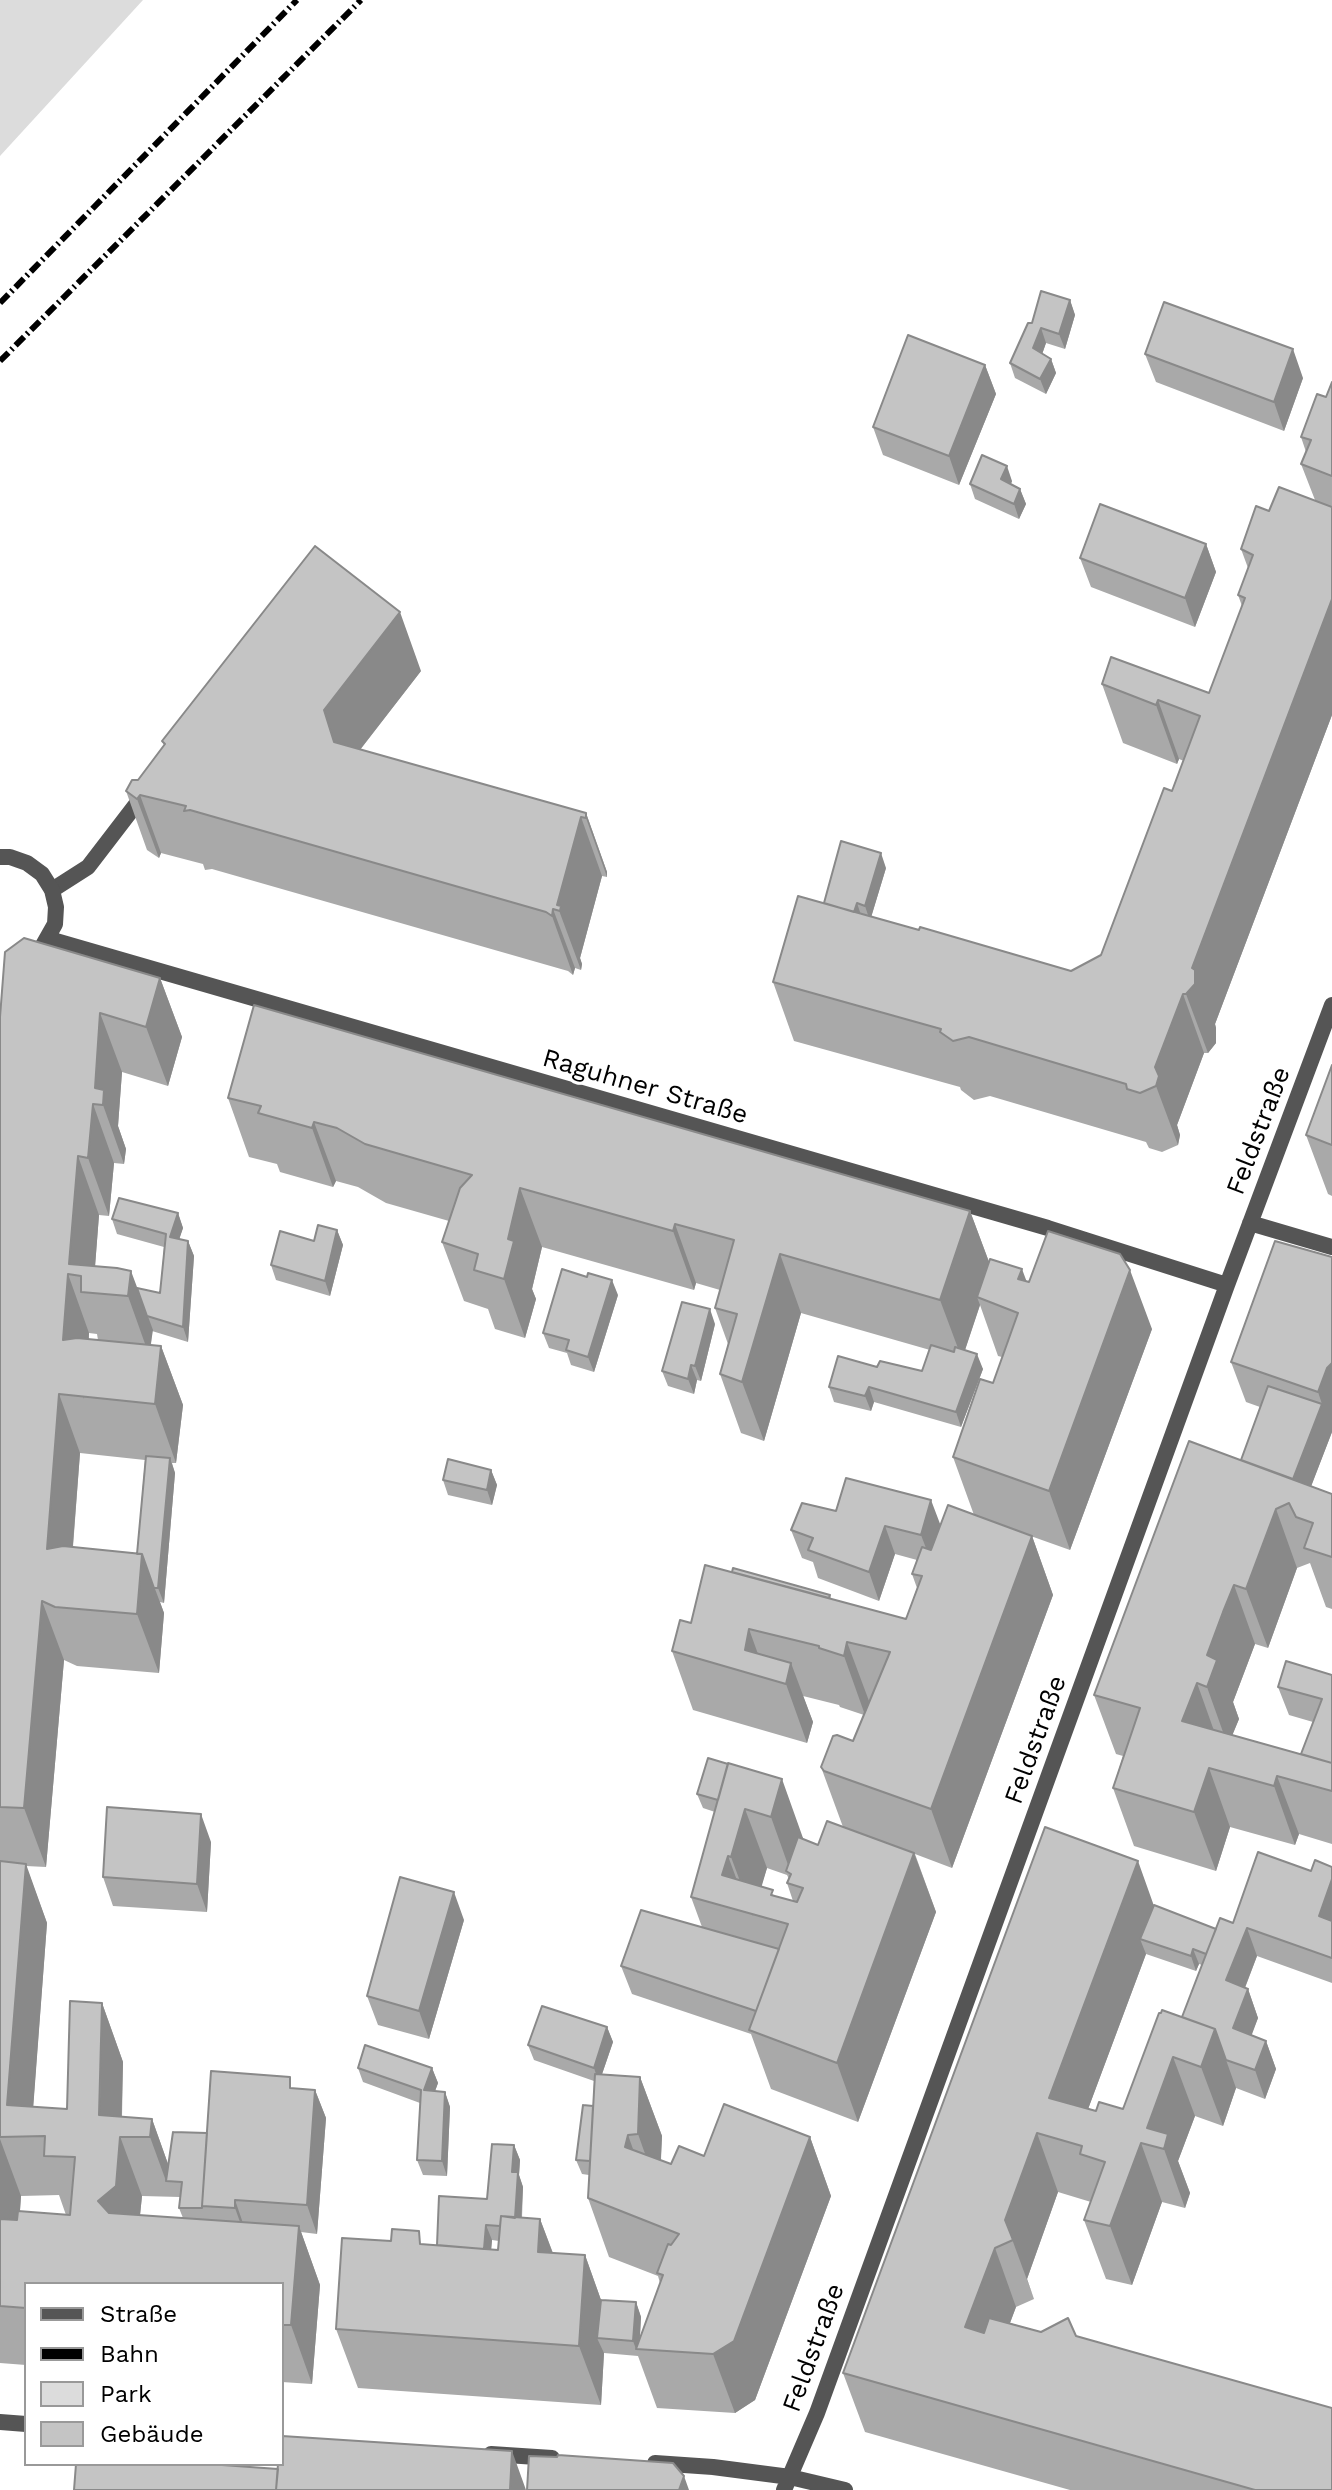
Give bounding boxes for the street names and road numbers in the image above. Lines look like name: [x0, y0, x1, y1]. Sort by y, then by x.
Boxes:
street label: Raguhner Straße: [539, 1043, 751, 1131]
street label: Feldstraße: [1220, 1063, 1298, 1199]
street label: Feldstraße: [998, 1672, 1074, 1808]
street label: Feldstraße: [776, 2280, 852, 2416]

